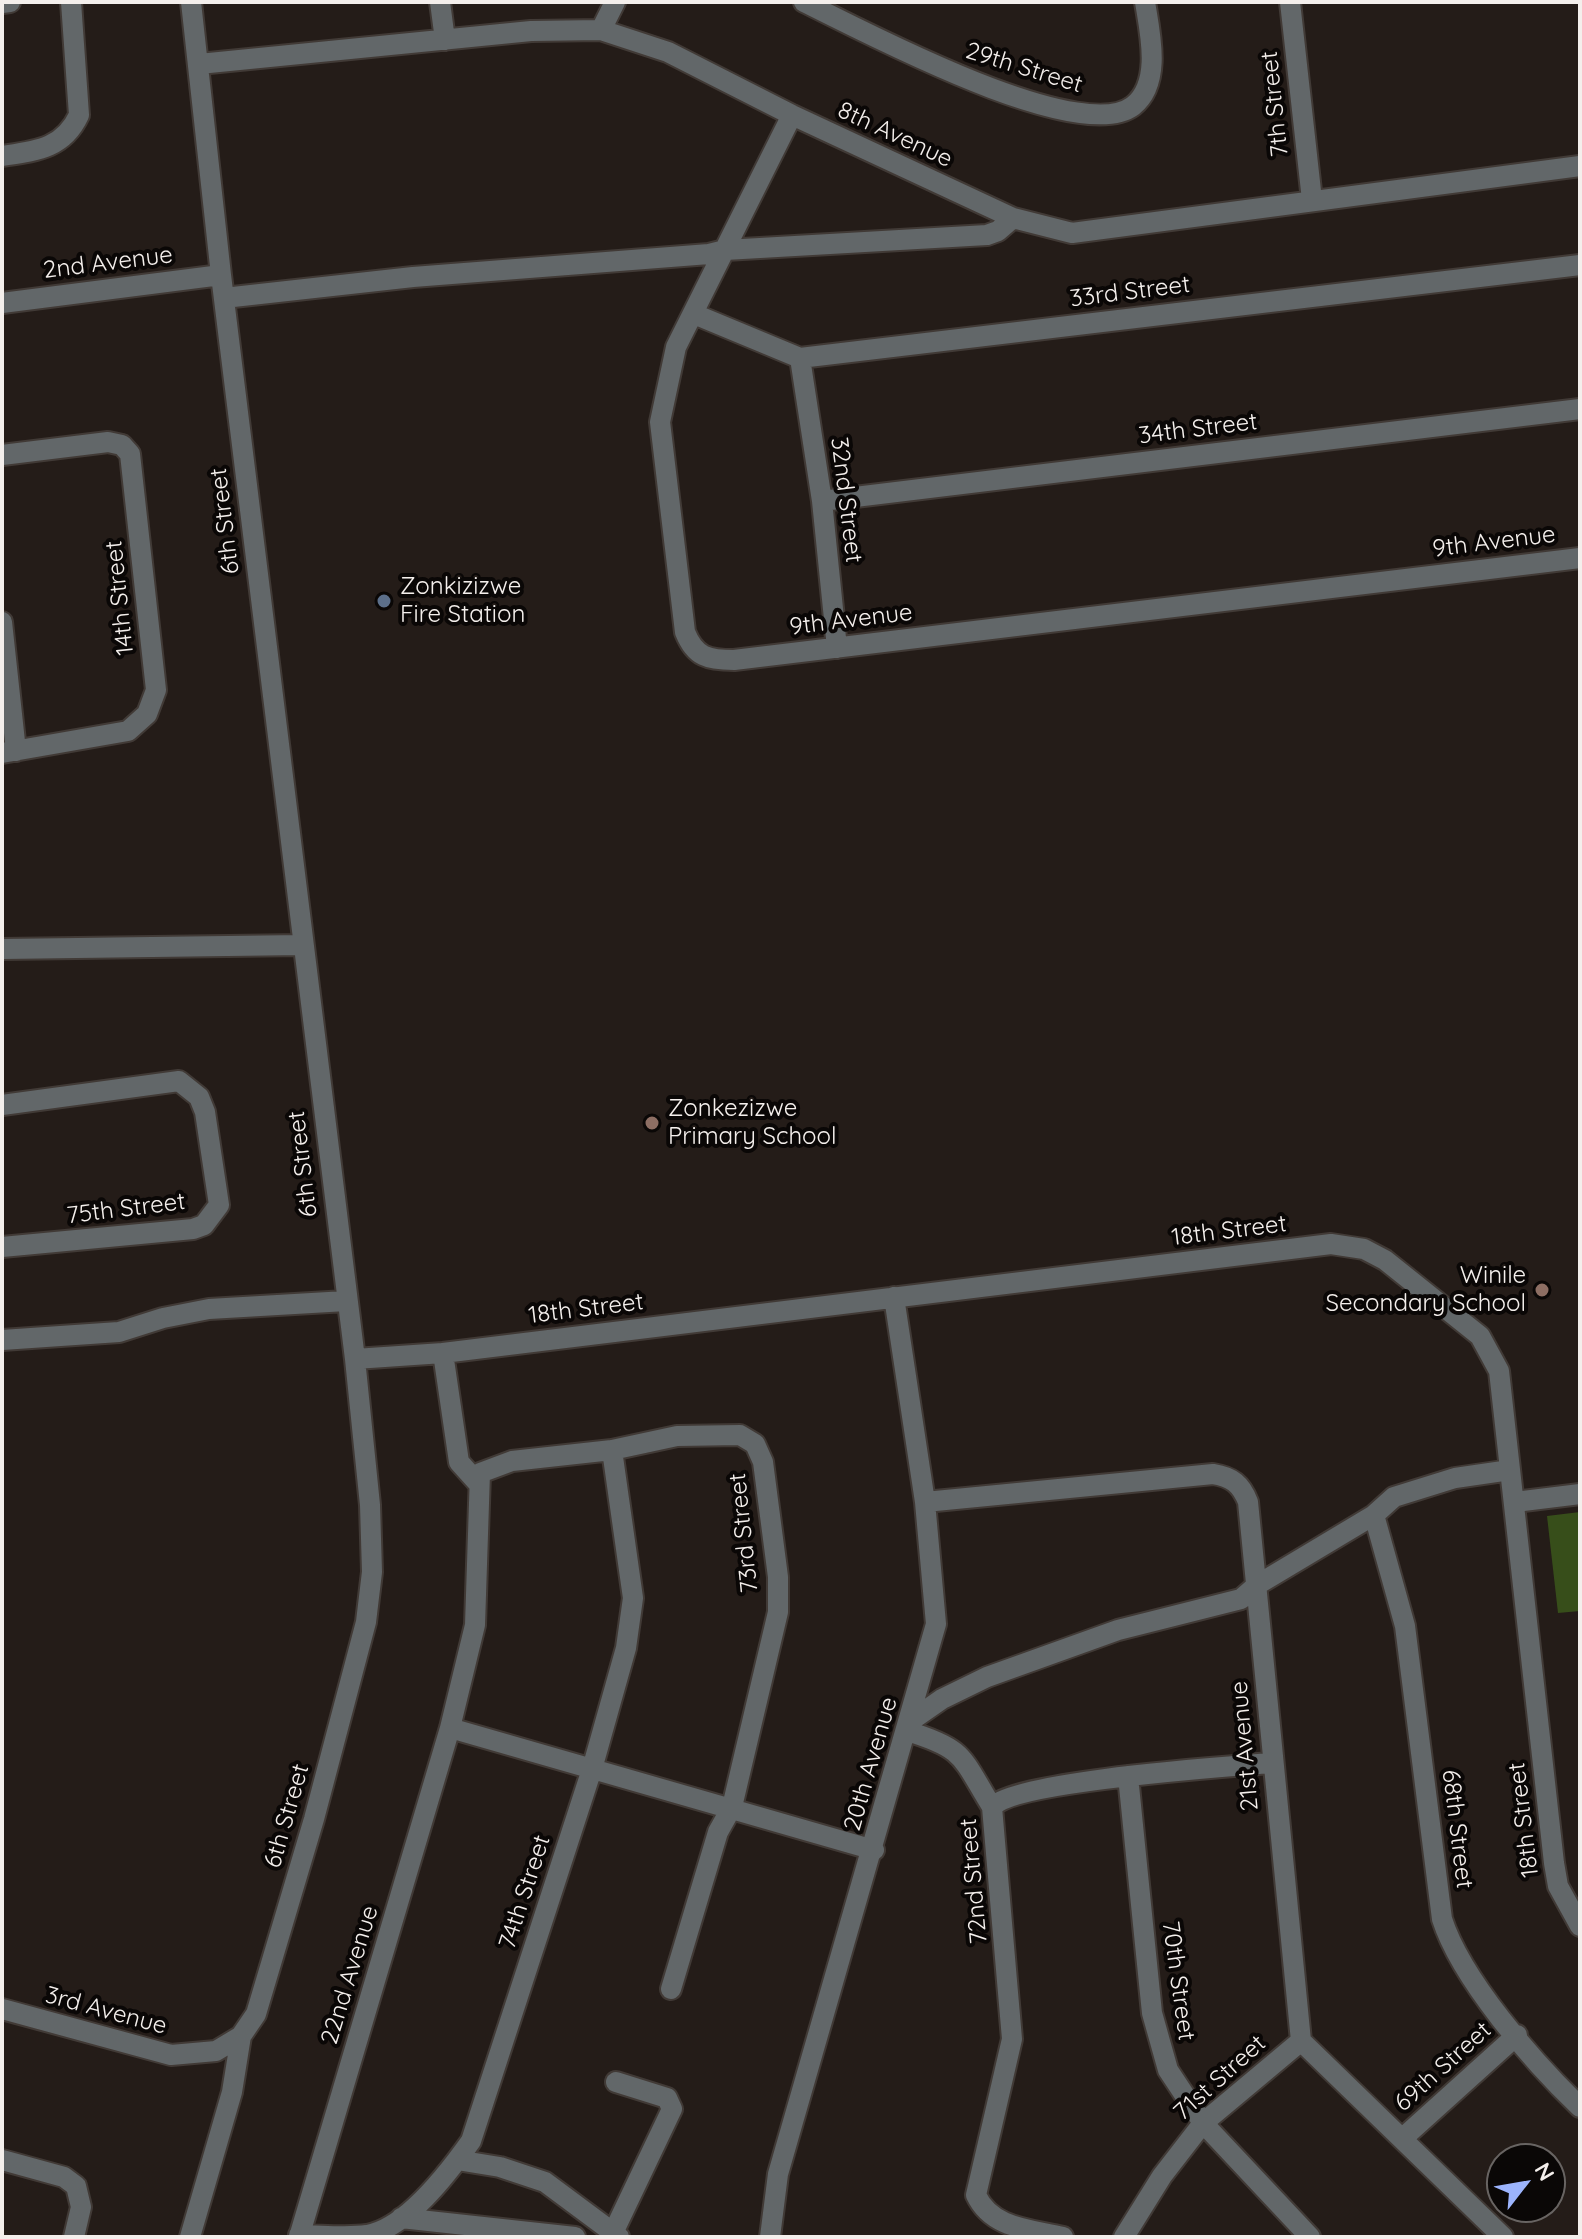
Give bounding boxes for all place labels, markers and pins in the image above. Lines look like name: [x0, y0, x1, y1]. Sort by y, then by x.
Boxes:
place label: Zonkizizwe Fire Station: [400, 573, 525, 629]
marker: Zonkizizwe Fire Station: [375, 592, 393, 610]
place label: Zonkezizwe Primary School: [668, 1095, 837, 1151]
marker: Zonkezizwe Primary School: [643, 1114, 661, 1132]
place label: Winile Secondary School: [1326, 1262, 1526, 1318]
marker: Winile Secondary School: [1533, 1281, 1551, 1299]

